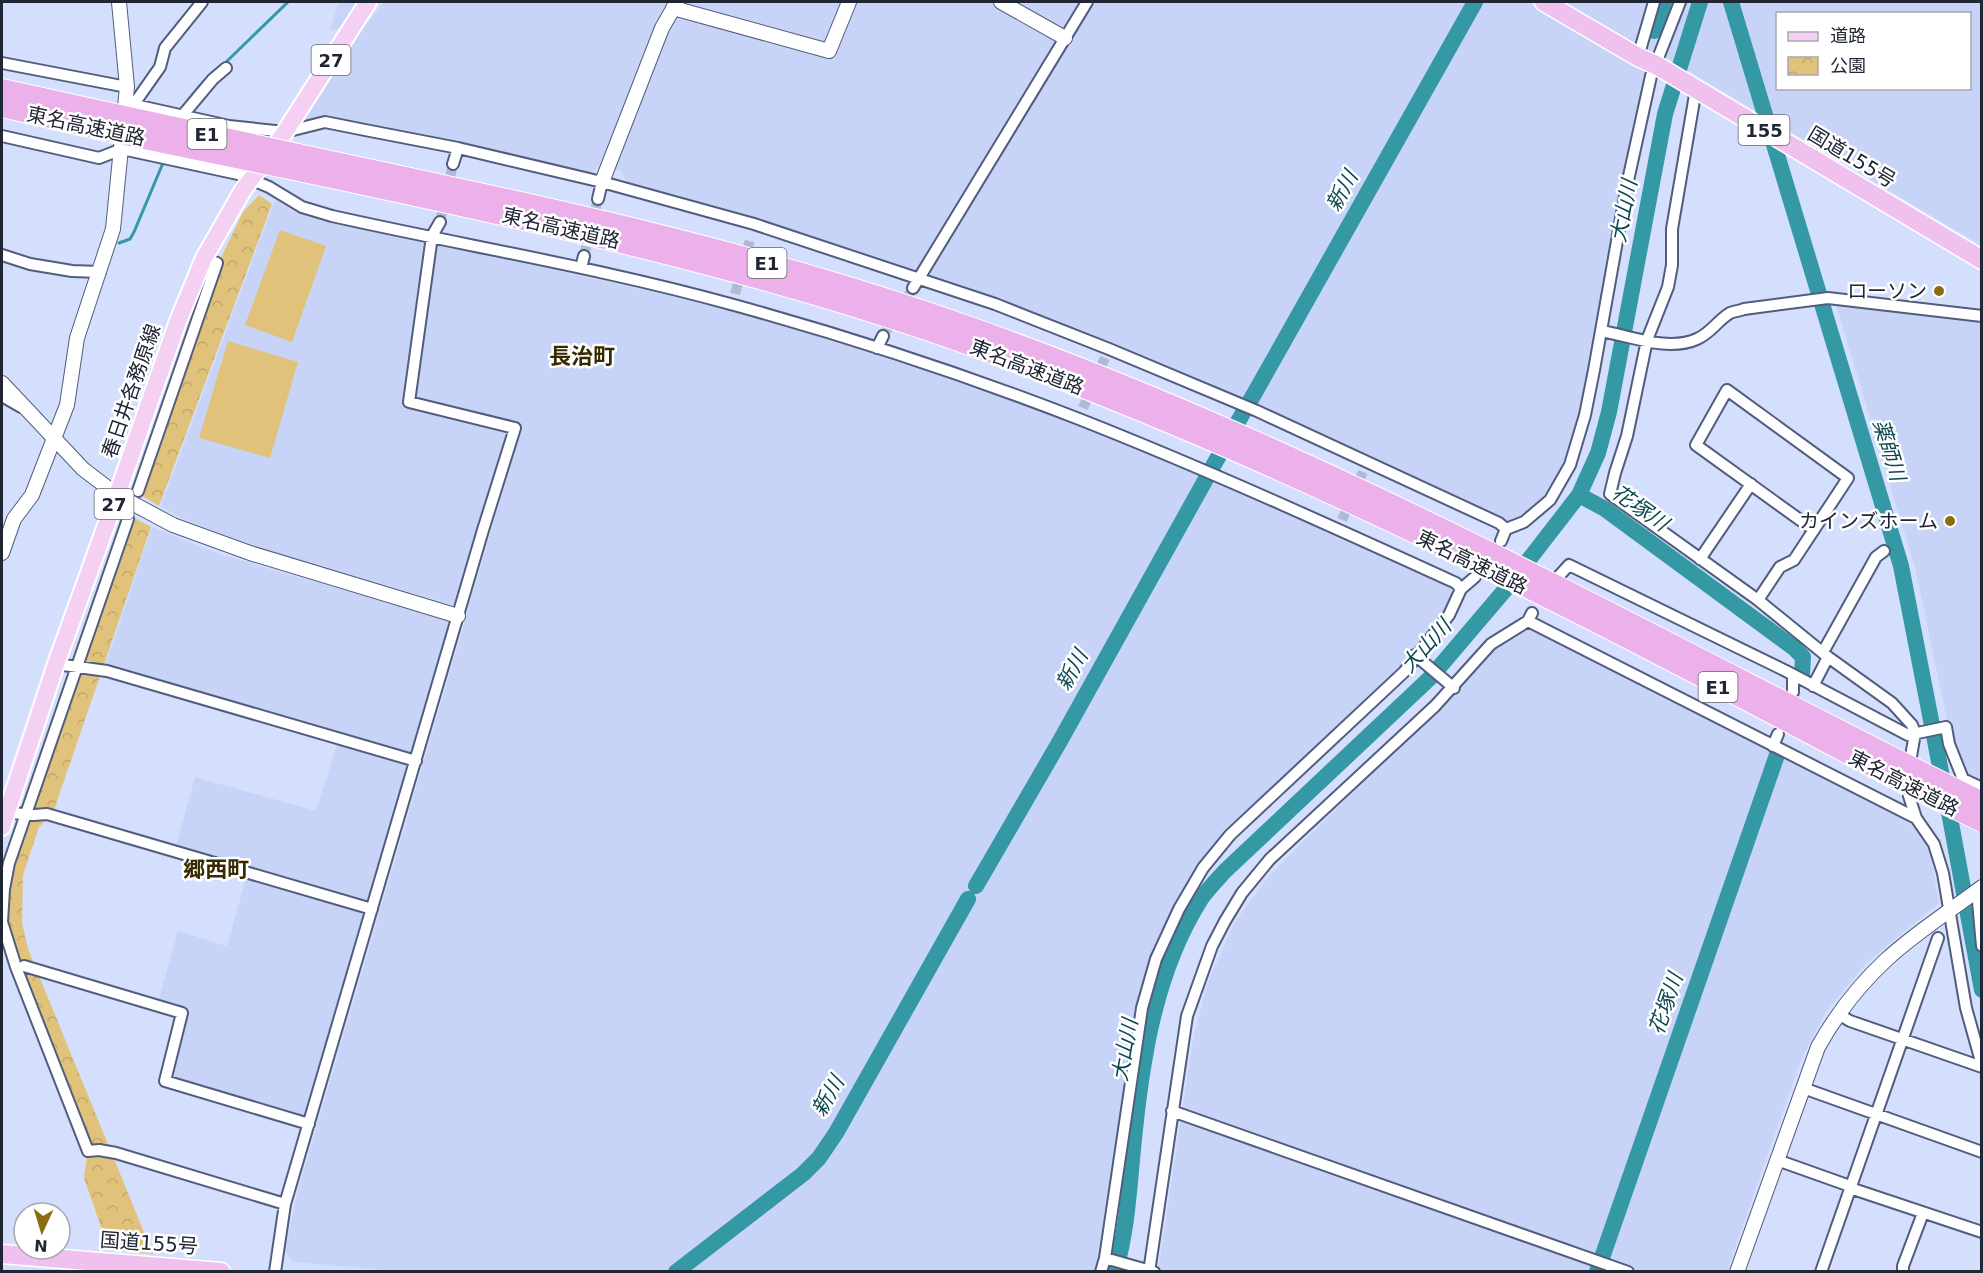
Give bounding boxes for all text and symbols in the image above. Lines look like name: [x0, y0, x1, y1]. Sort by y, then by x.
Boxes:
legend: [1776, 12, 1971, 90]
text: 道路: [1830, 25, 1866, 46]
road number: 27: [312, 45, 350, 75]
text: 公園: [1830, 55, 1866, 76]
street label: 東名高速道路: [25, 102, 147, 150]
road number: 155: [1738, 115, 1790, 145]
road number: E1: [188, 119, 226, 149]
street label: 国道155号: [1804, 121, 1900, 193]
water label: 新川: [1321, 165, 1364, 215]
water label: 大山川: [1606, 176, 1642, 244]
street label: 東名高速道路: [500, 203, 622, 253]
road number: E1: [748, 248, 786, 278]
place label: ローソン: [1847, 279, 1927, 303]
marker: ローソン: [1932, 284, 1946, 298]
street label: 春日井各務原線: [97, 321, 165, 461]
street label: 東名高速道路: [967, 334, 1087, 400]
district label: 長治町: [549, 344, 615, 369]
water label: 薬師川: [1868, 416, 1910, 486]
water label: 花塚川: [1607, 480, 1674, 537]
road number: 27: [94, 489, 134, 519]
place label: カインズホーム: [1799, 509, 1938, 533]
marker: カインズホーム: [1943, 514, 1957, 528]
street label: 東名高速道路: [1413, 525, 1531, 599]
water label: 大山川: [1396, 613, 1457, 677]
water label: 新川: [1051, 644, 1094, 694]
road number: E1: [1698, 672, 1738, 702]
street label: 東名高速道路: [1845, 745, 1963, 821]
district label: 郷西町: [183, 857, 249, 882]
water label: 花塚川: [1644, 968, 1688, 1038]
water label: 大山川: [1108, 1015, 1143, 1083]
water label: 新川: [807, 1070, 850, 1120]
north arrow: [12, 1201, 72, 1261]
street label: 国道155号: [99, 1228, 199, 1258]
text: N: [34, 1236, 48, 1255]

